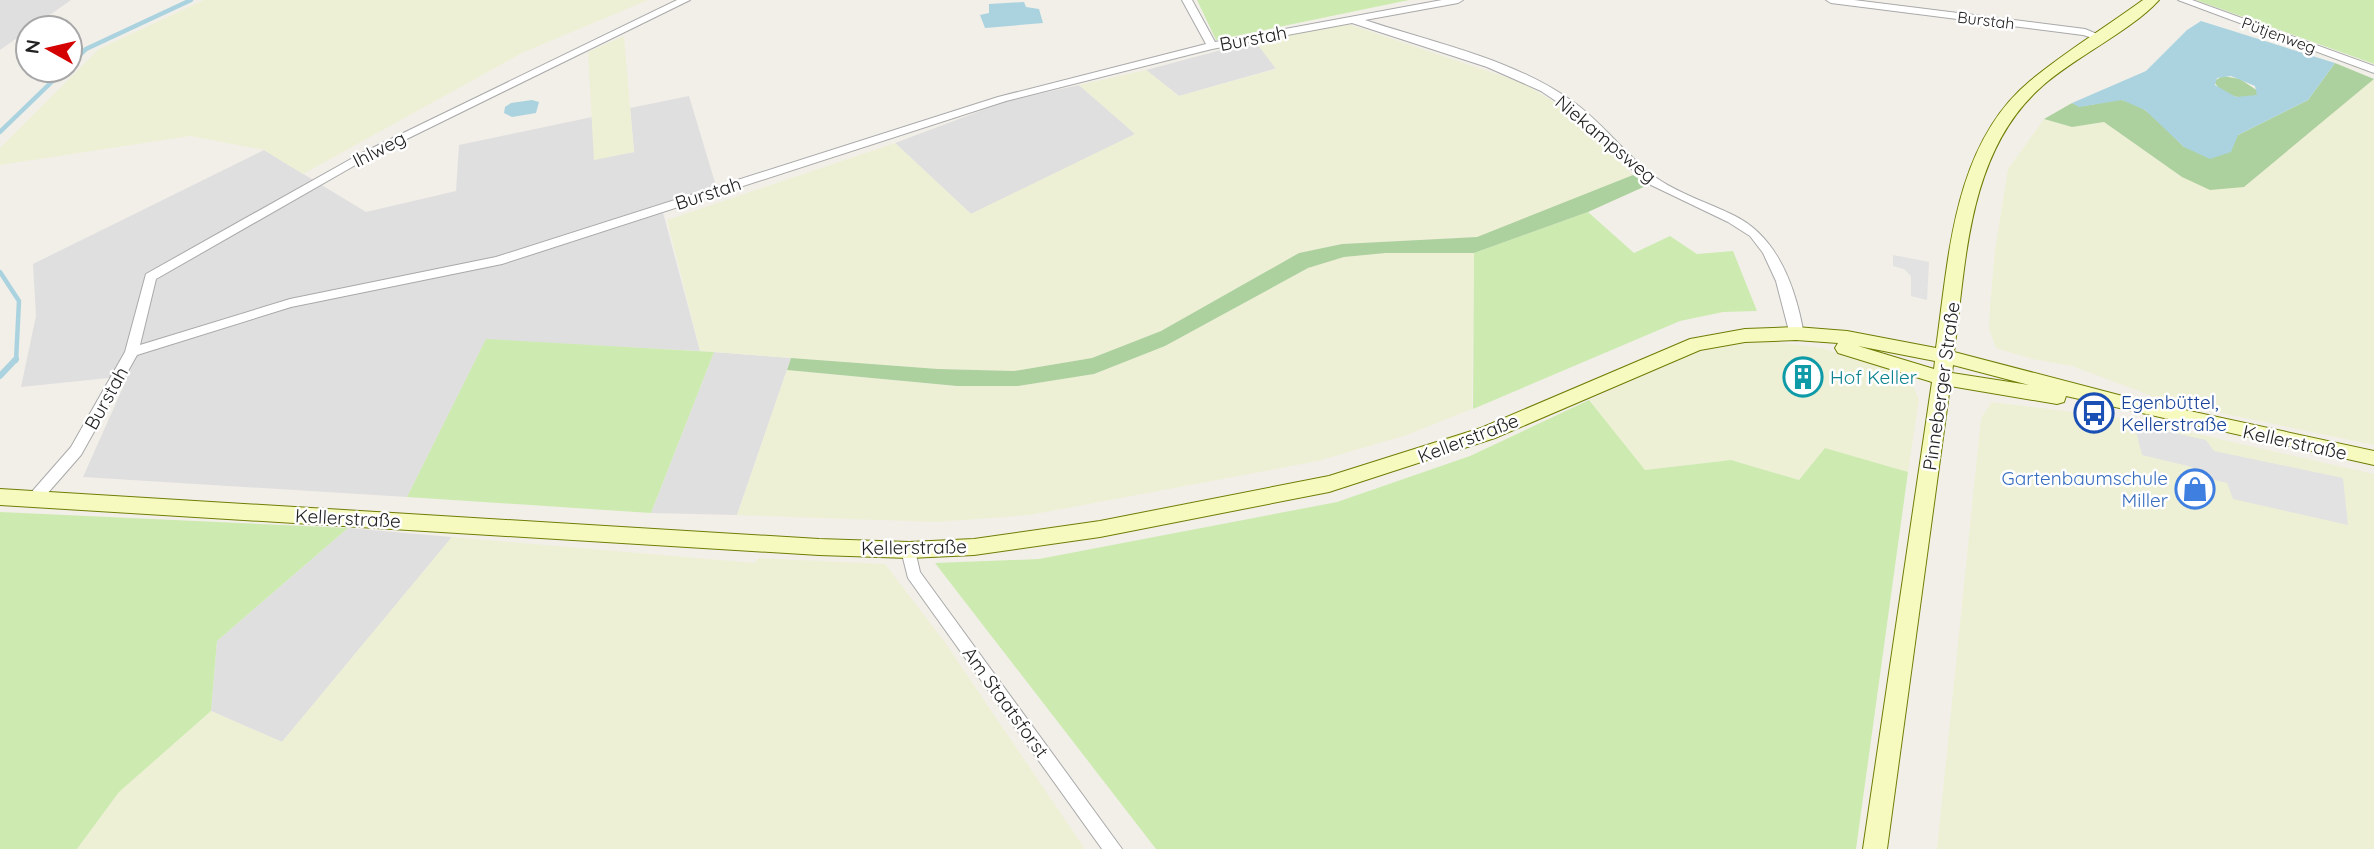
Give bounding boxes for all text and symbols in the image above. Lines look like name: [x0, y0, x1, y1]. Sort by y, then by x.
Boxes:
street label: Burstah: [1956, 7, 2016, 33]
street label: Pütjenweg: [2239, 12, 2319, 58]
north arrow: [14, 14, 84, 84]
street label: Burstah: [1217, 20, 1289, 56]
text: N: [19, 38, 45, 55]
street label: Niekampsweg: [1550, 90, 1662, 188]
street label: Ihlweg: [348, 126, 410, 172]
street label: Burstah: [672, 171, 744, 215]
street label: Pinneberger Straße: [1917, 300, 1965, 472]
building icon: Hof Keller: [1782, 356, 1824, 398]
street label: Burstah: [79, 362, 133, 434]
place label: Hof Keller: [1830, 365, 1918, 389]
place label: Egenbüttel, Kellerstraße: [2121, 390, 2227, 436]
bus stop icon: Egenbüttel, Kellerstraße: [2073, 392, 2115, 434]
street label: Kellerstraße: [1414, 408, 1522, 468]
street label: Kellerstraße: [2241, 419, 2349, 465]
place label: Gartenbaumschule Miller: [2001, 466, 2169, 512]
shop icon: Gartenbaumschule Miller: [2174, 468, 2216, 510]
street label: Kellerstraße: [294, 503, 402, 533]
street label: Kellerstraße: [861, 534, 967, 560]
street label: Am Staatsforst: [958, 642, 1054, 762]

